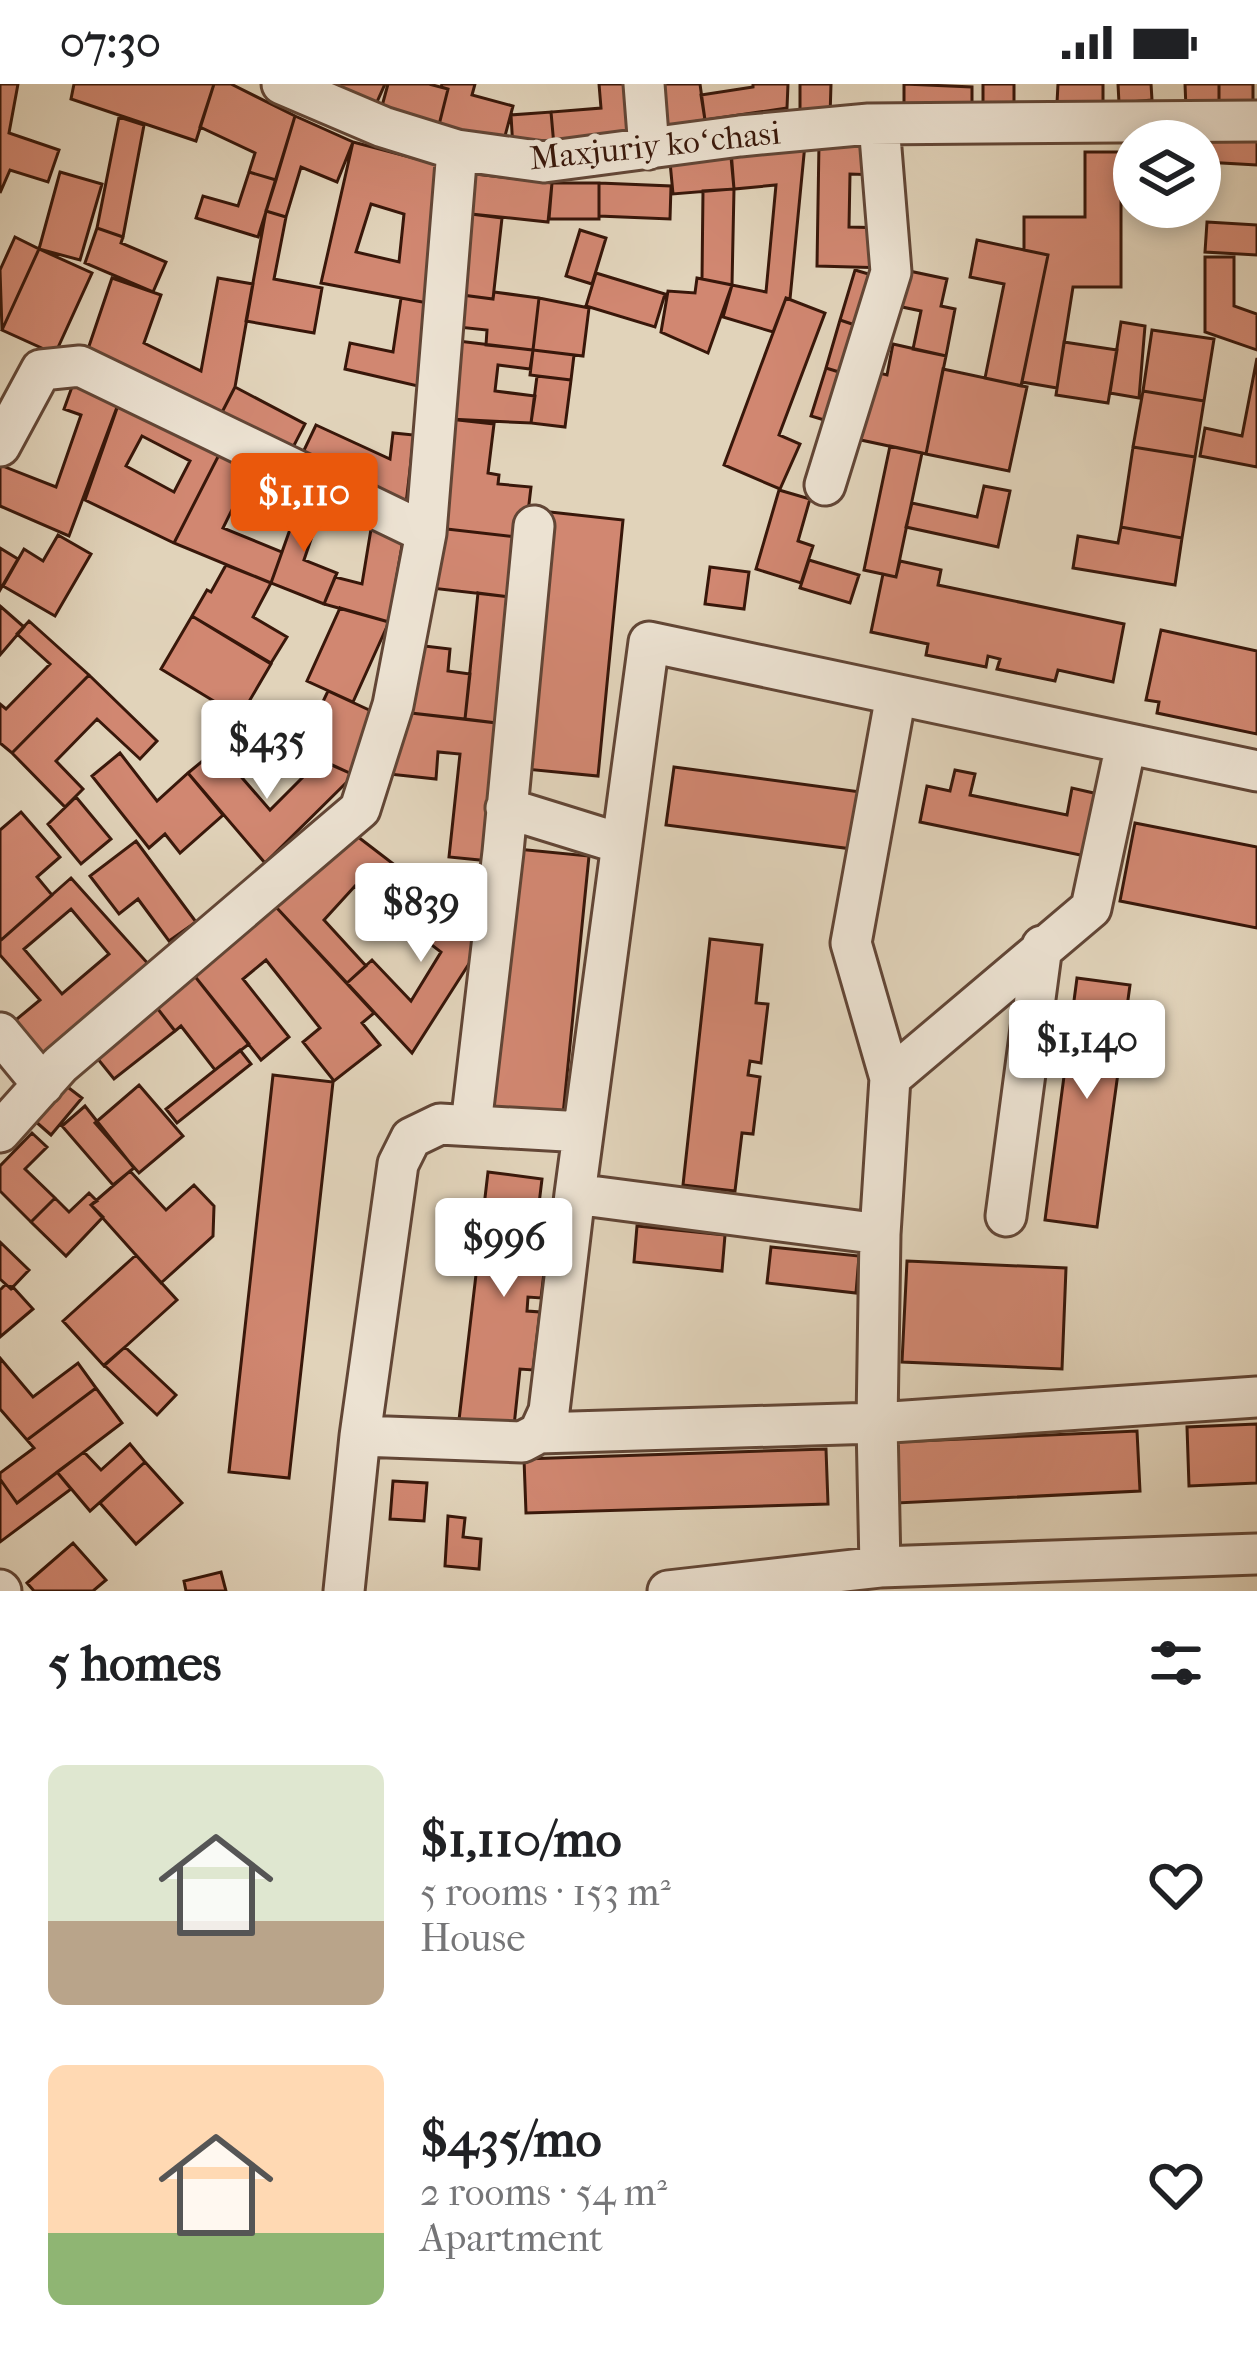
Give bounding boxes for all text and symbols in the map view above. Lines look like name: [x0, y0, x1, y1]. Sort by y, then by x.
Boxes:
text: 07:30: [60, 16, 161, 69]
street label: Maxjuriy koʻchasi: [528, 113, 783, 179]
map controls: [1113, 120, 1221, 228]
button: layers: [1113, 120, 1221, 228]
pin: $1,110: [206, 453, 402, 555]
text: $1,110: [258, 469, 350, 515]
pin: $435: [196, 700, 338, 802]
text: $435: [228, 716, 306, 762]
pin: $839: [350, 863, 492, 965]
text: $839: [382, 879, 460, 925]
pin: $1,140: [989, 1000, 1185, 1102]
text: $1,140: [1036, 1016, 1138, 1062]
pin: $996: [433, 1198, 575, 1300]
text: $996: [462, 1214, 546, 1260]
icon: filters: [1143, 1630, 1209, 1696]
text: 5 homes: [48, 1633, 221, 1693]
text: $1,110/mo: [420, 1809, 622, 1869]
icon: home: [144, 1813, 288, 1957]
icon: heart: [1143, 1852, 1209, 1918]
text: 5 rooms · 153 m²: [420, 1869, 671, 1915]
text: House: [420, 1915, 526, 1961]
text: $435/mo: [420, 2109, 602, 2169]
icon: home: [144, 2113, 288, 2257]
icon: heart: [1143, 2152, 1209, 2218]
text: 2 rooms · 54 m²: [420, 2169, 667, 2215]
text: Apartment: [420, 2215, 603, 2261]

